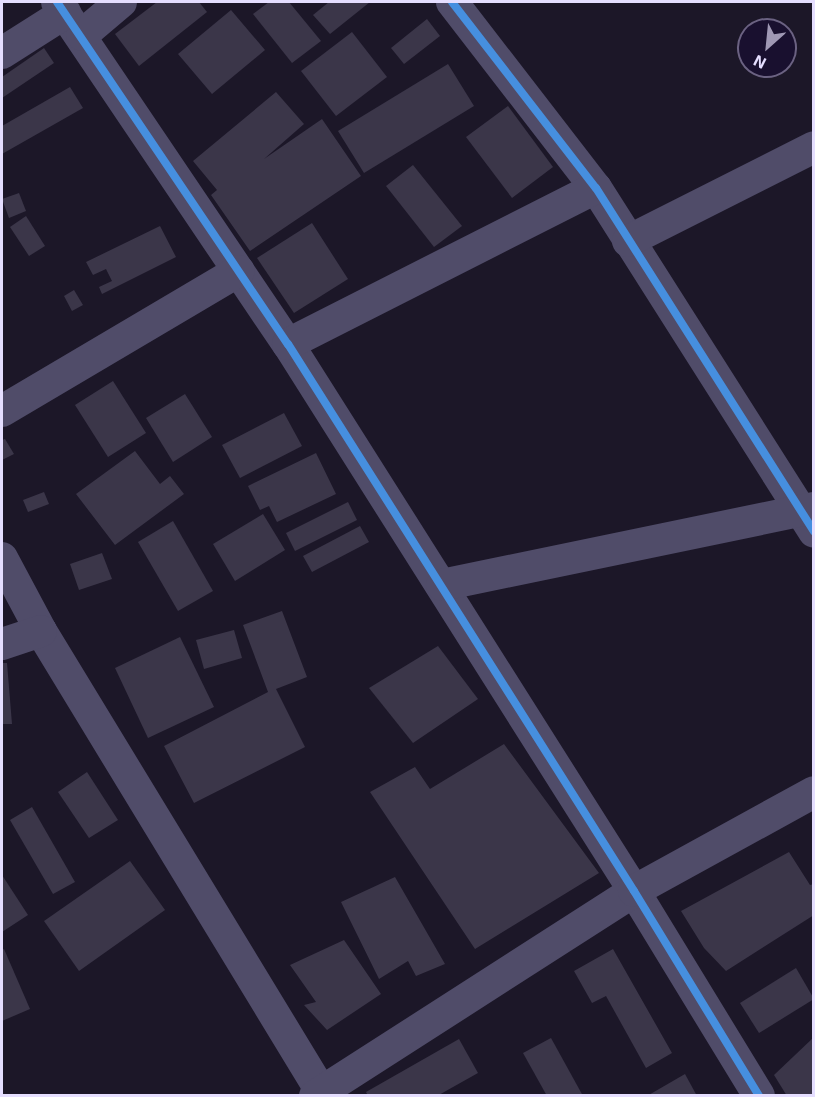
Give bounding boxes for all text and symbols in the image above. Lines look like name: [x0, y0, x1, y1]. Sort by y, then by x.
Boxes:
north arrow: [737, 18, 797, 78]
text: N: [750, 52, 769, 74]

